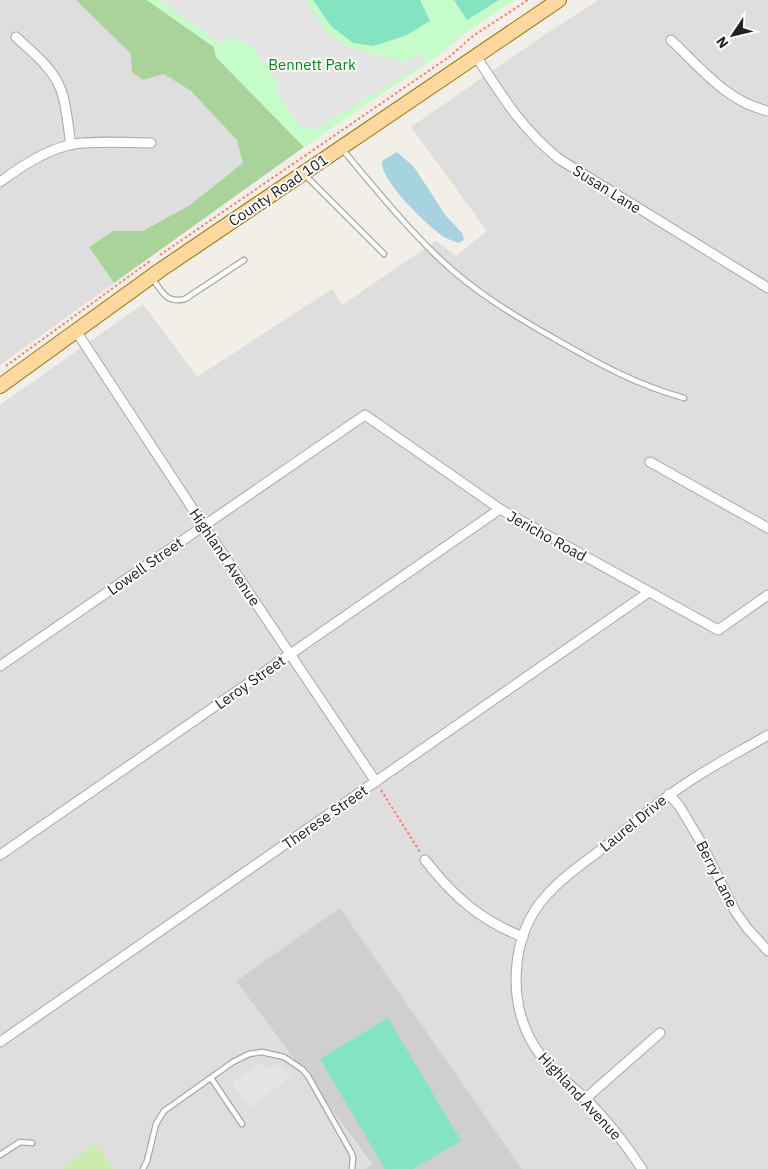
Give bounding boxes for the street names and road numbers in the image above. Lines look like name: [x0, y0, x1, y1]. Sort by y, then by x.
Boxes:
street label: County Road 101: [225, 150, 331, 230]
street label: Susan Lane: [569, 161, 645, 217]
street label: Highland Avenue: [185, 505, 265, 609]
street label: Jericho Road: [504, 506, 590, 566]
street label: Lowell Street: [103, 533, 187, 599]
street label: Leroy Street: [211, 651, 289, 713]
street label: Therese Street: [279, 781, 371, 853]
street label: Laurel Drive: [596, 790, 670, 856]
street label: Berry Lane: [692, 837, 742, 911]
street label: Highland Avenue: [534, 1048, 626, 1144]

